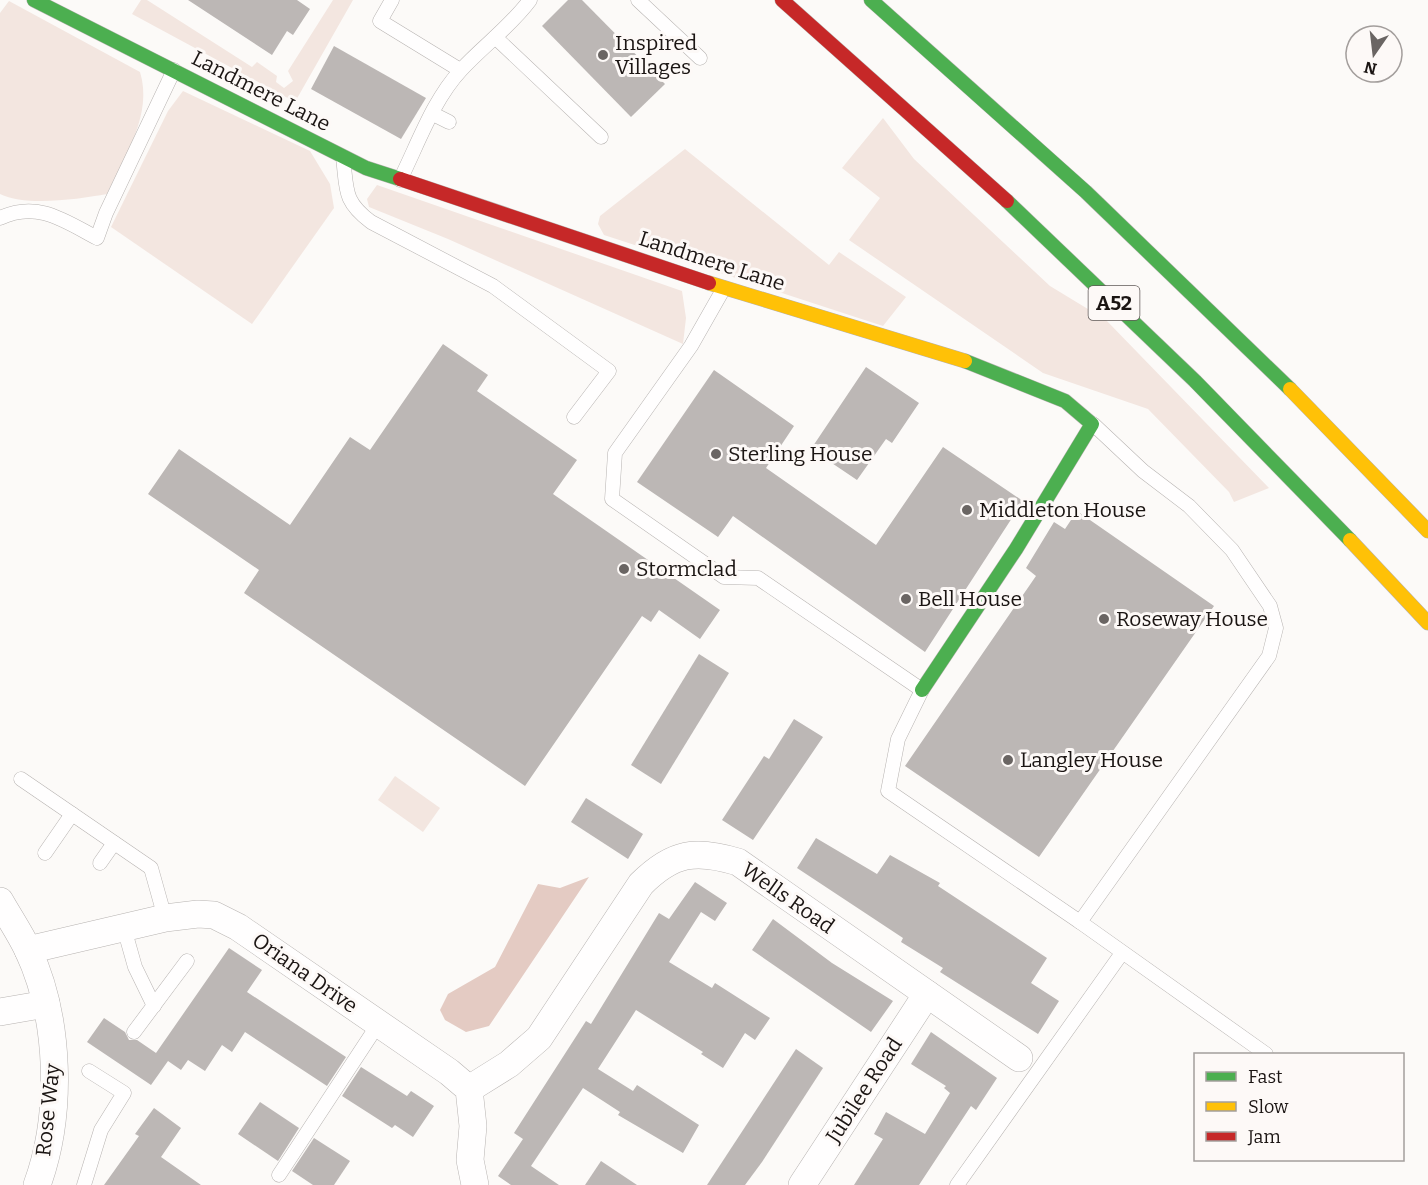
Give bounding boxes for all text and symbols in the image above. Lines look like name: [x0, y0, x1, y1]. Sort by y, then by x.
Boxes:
north arrow: [1344, 24, 1404, 84]
place label: Inspired Villages: [615, 30, 697, 80]
street label: Landmere Lane: [187, 45, 335, 137]
marker: Inspired Villages: [596, 48, 610, 62]
text: N: [1362, 57, 1379, 79]
street label: Landmere Lane: [636, 225, 788, 297]
road number: A52: [1088, 286, 1140, 320]
place label: Sterling House: [728, 441, 873, 467]
marker: Sterling House: [709, 447, 723, 461]
place label: Middleton House: [979, 497, 1146, 523]
marker: Middleton House: [960, 503, 974, 517]
place label: Stormclad: [636, 556, 737, 582]
marker: Stormclad: [617, 562, 631, 576]
place label: Bell House: [918, 586, 1022, 612]
marker: Bell House: [899, 592, 913, 606]
place label: Roseway House: [1116, 606, 1268, 632]
marker: Roseway House: [1097, 612, 1111, 626]
place label: Langley House: [1020, 747, 1163, 773]
marker: Langley House: [1001, 753, 1015, 767]
street label: Wells Road: [737, 857, 839, 939]
street label: Oriana Drive: [247, 927, 363, 1019]
street label: Jubilee Road: [820, 1032, 908, 1149]
legend: [1194, 1053, 1404, 1161]
street label: Rose Way: [30, 1062, 66, 1158]
text: Fast: [1248, 1066, 1283, 1088]
text: Slow: [1248, 1096, 1289, 1118]
text: Jam: [1247, 1126, 1281, 1148]

